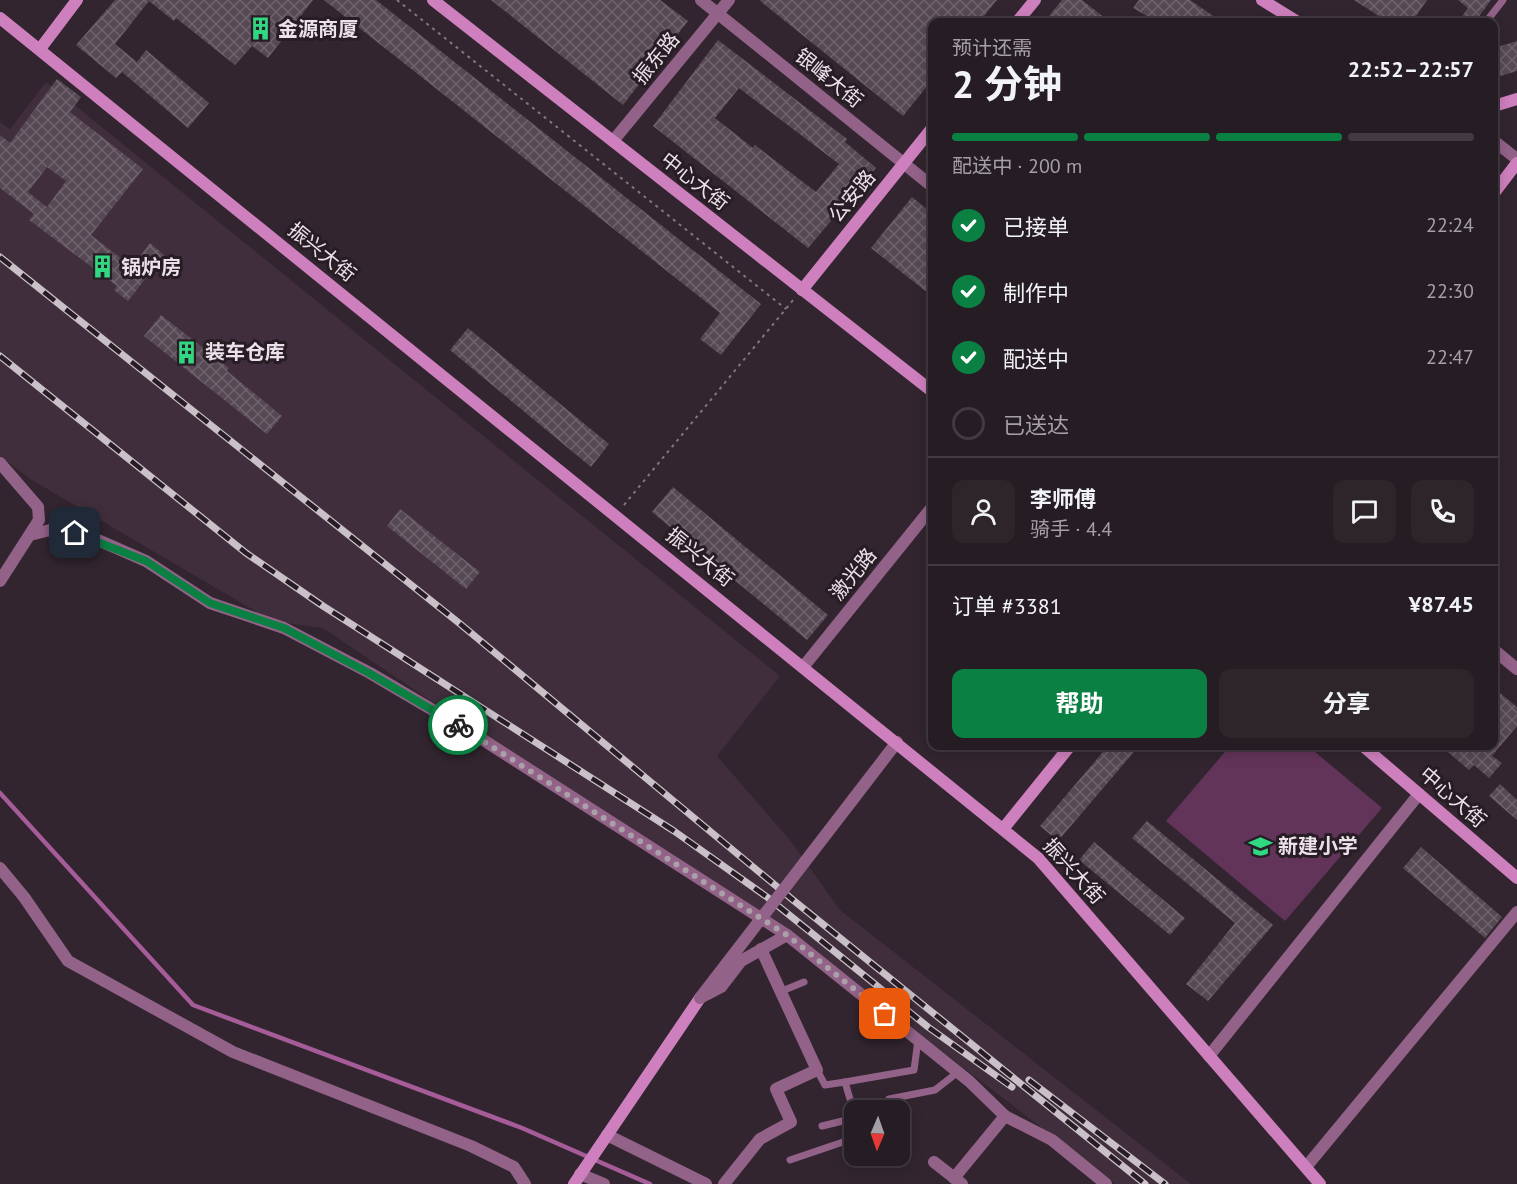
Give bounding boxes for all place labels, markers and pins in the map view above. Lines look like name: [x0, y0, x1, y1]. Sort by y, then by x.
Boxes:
building icon: 金源商厦: [247, 16, 273, 42]
place label: 金源商厦: [278, 16, 358, 42]
building icon: 锅炉房: [90, 254, 116, 280]
place label: 锅炉房: [121, 254, 181, 280]
building icon: 装车仓库: [174, 339, 200, 365]
place label: 装车仓库: [205, 339, 285, 365]
pin: [49, 507, 100, 558]
school or university icon: 新建小学: [1247, 833, 1273, 859]
place label: 新建小学: [1278, 833, 1358, 859]
pin: [859, 988, 910, 1039]

